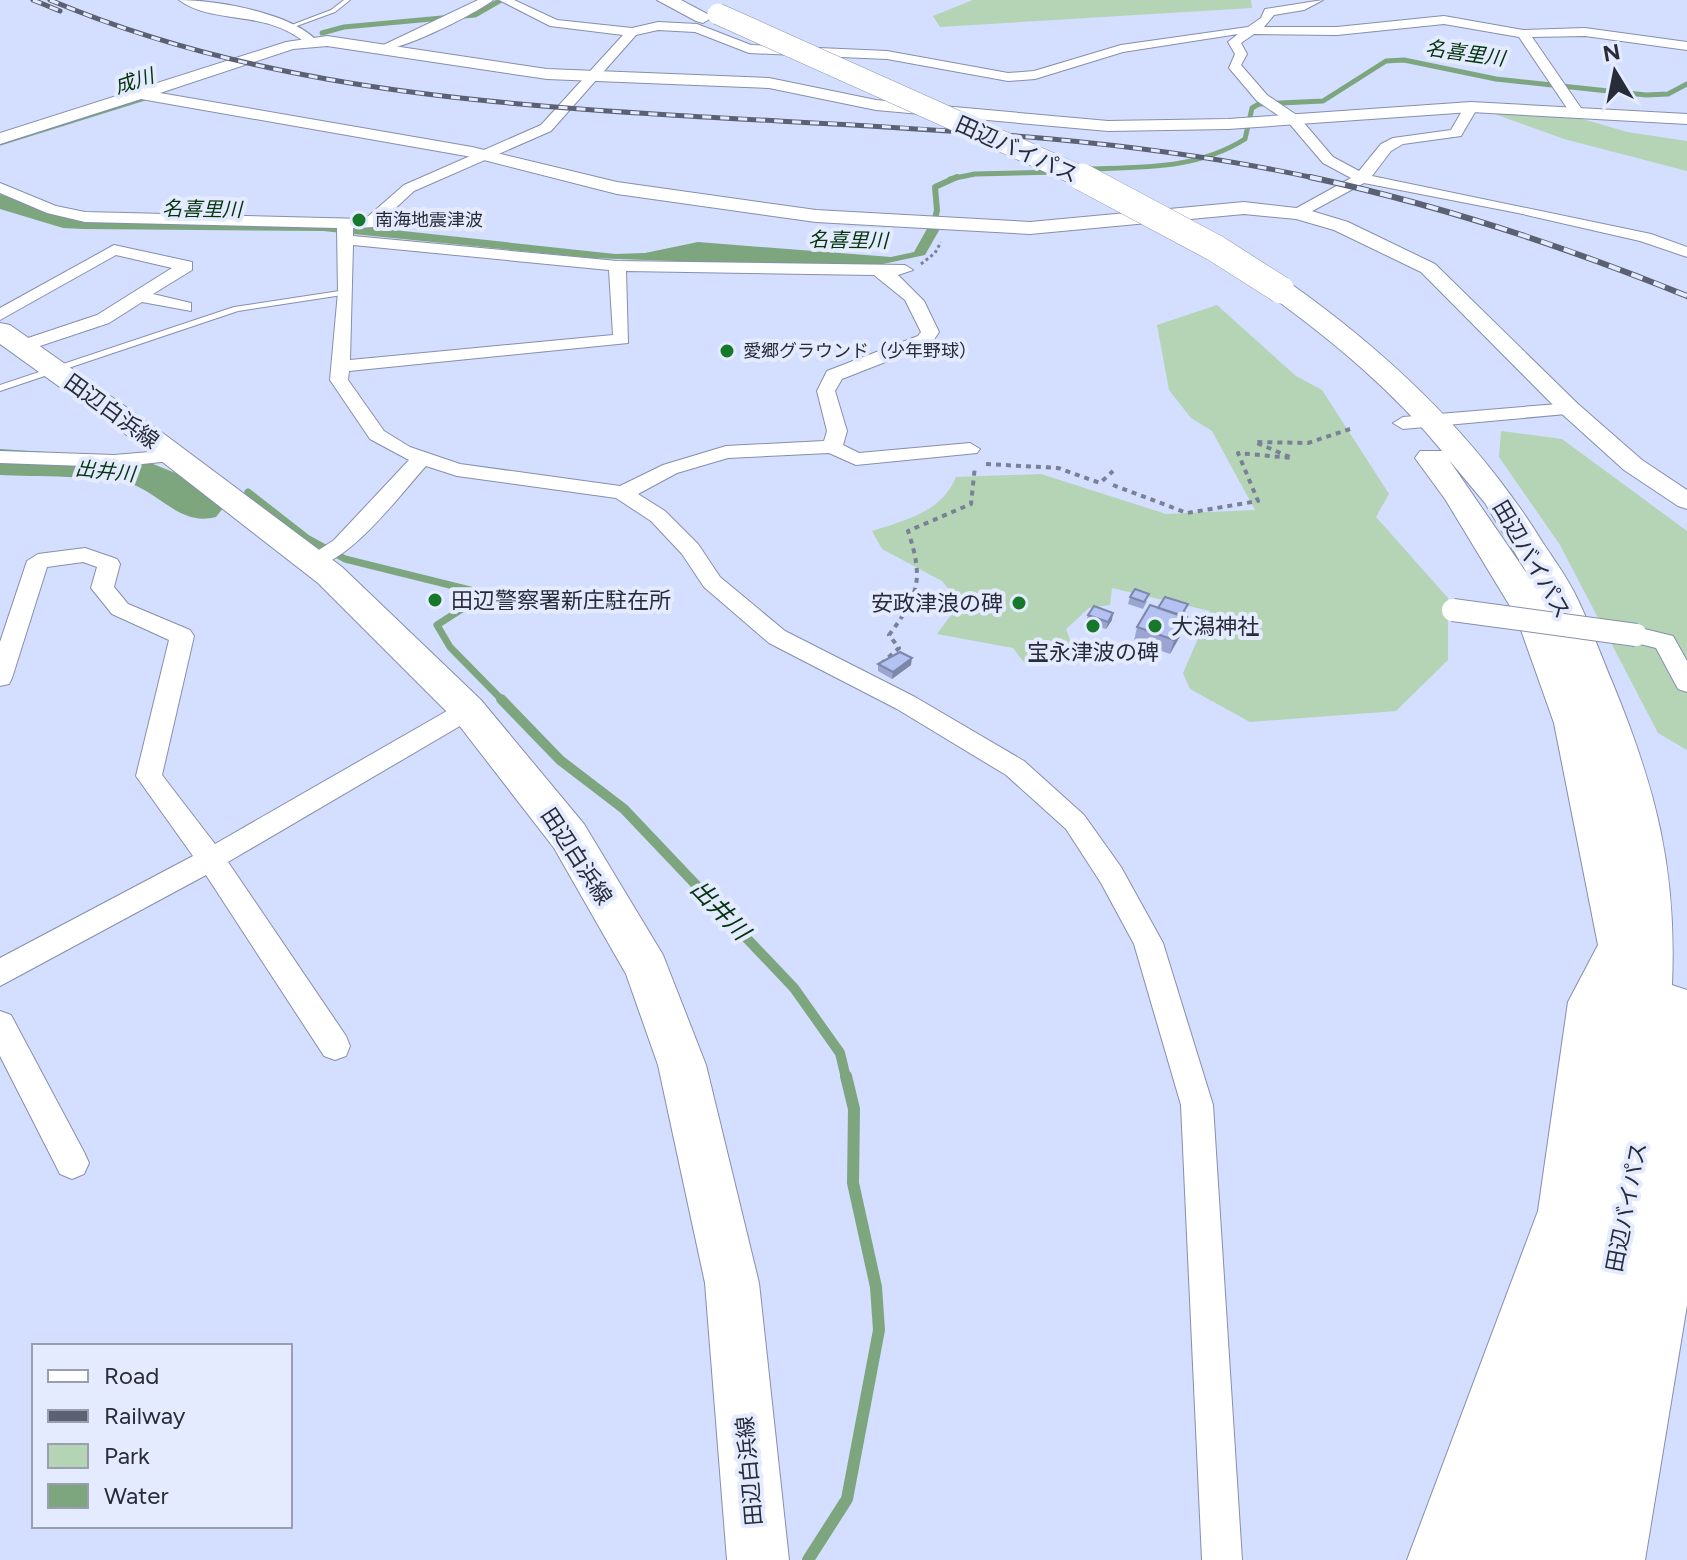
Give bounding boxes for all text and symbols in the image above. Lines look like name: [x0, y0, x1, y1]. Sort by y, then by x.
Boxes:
north arrow: [1575, 32, 1655, 112]
water label: 名喜里川: [1424, 36, 1508, 71]
text: N: [1601, 38, 1622, 68]
water label: 成川: [111, 63, 159, 99]
street label: 田辺バイパス: [951, 110, 1082, 189]
water label: 名喜里川: [162, 196, 244, 222]
place label: 南海地震津波: [375, 209, 483, 231]
marker: 南海地震津波: [350, 211, 368, 229]
water label: 名喜里川: [808, 227, 890, 253]
place label: 愛郷グラウンド（少年野球）: [743, 340, 977, 362]
marker: 愛郷グラウンド（少年野球）: [718, 342, 736, 360]
street label: 田辺白浜線: [59, 368, 164, 455]
water label: 出井川: [74, 456, 138, 486]
street label: 田辺バイパス: [1487, 496, 1576, 623]
place label: 田辺警察署新庄駐在所: [451, 587, 671, 614]
place label: 安政津浪の碑: [871, 590, 1003, 617]
marker: 田辺警察署新庄駐在所: [426, 591, 444, 609]
marker: 安政津浪の碑: [1010, 594, 1028, 612]
place label: 大潟神社: [1171, 613, 1259, 640]
marker: 宝永津波の碑: [1084, 617, 1102, 635]
marker: 大潟神社: [1146, 617, 1164, 635]
place label: 宝永津波の碑: [1027, 639, 1159, 666]
street label: 田辺白浜線: [535, 803, 618, 910]
water label: 出井川: [685, 874, 758, 948]
street label: 田辺バイパス: [1601, 1140, 1652, 1274]
legend: [32, 1344, 292, 1528]
text: Road: [104, 1361, 159, 1390]
text: Railway: [104, 1401, 186, 1430]
street label: 田辺白浜線: [731, 1415, 768, 1527]
text: Park: [104, 1441, 150, 1470]
text: Water: [104, 1481, 169, 1510]

